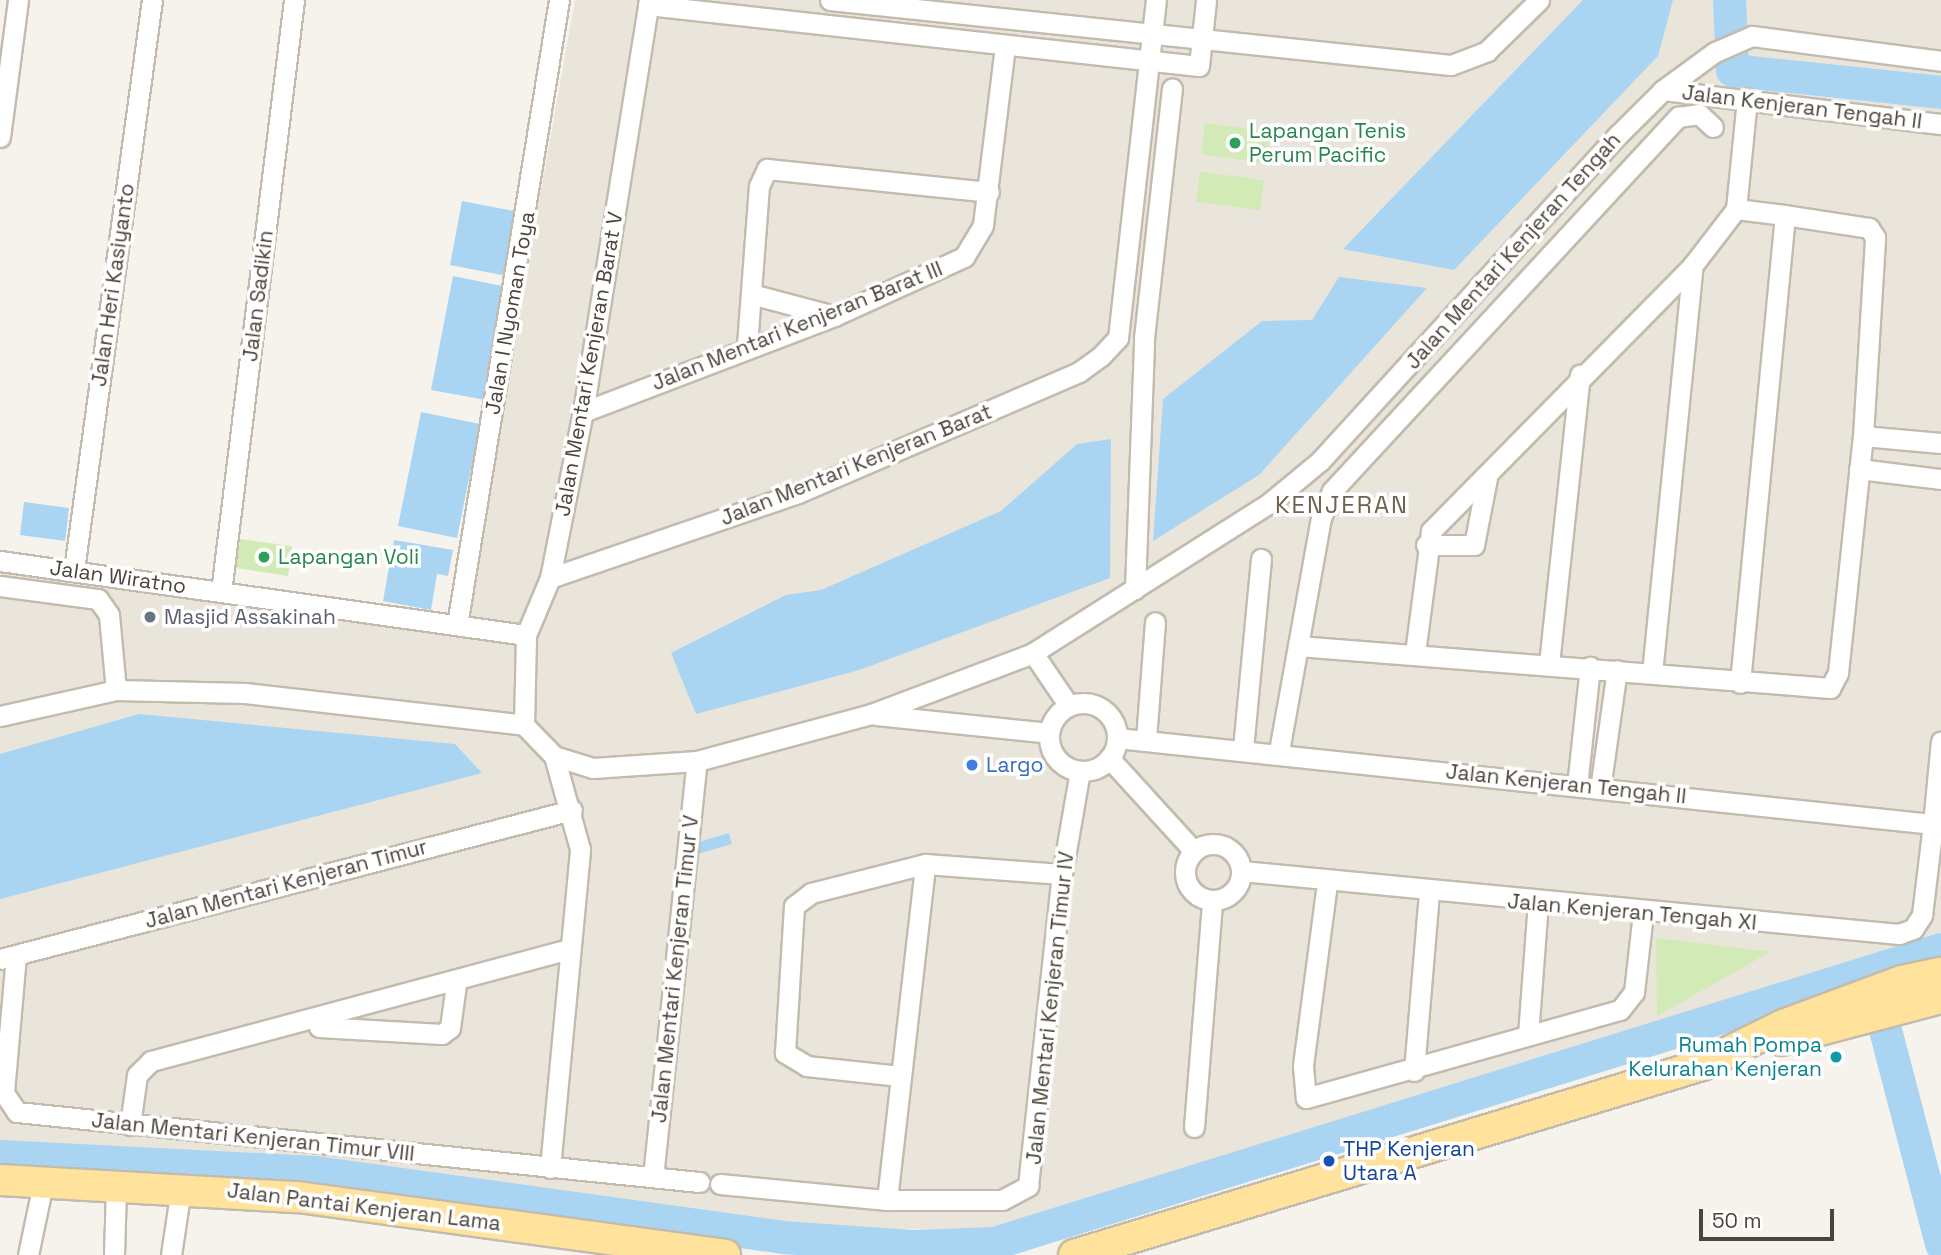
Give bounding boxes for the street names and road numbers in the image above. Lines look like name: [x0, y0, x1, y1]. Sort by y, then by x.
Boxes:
street label: Jalan Kenjeran Tengah II: [1680, 80, 1924, 134]
street label: Jalan Mentari Kenjeran Tengah: [1400, 127, 1626, 375]
street label: Jalan Heri Kasiyanto: [86, 182, 140, 388]
street label: Jalan I Nyoman Toya: [480, 209, 540, 417]
street label: Jalan Mentari Kenjeran Barat V: [550, 210, 628, 518]
street label: Jalan Sadikin: [237, 229, 279, 363]
street label: Jalan Mentari Kenjeran Barat III: [648, 256, 946, 396]
street label: Jalan Mentari Kenjeran Barat: [717, 399, 995, 531]
street label: Jalan Wiratno: [48, 555, 188, 599]
street label: Jalan Kenjeran Tengah II: [1444, 759, 1688, 809]
street label: Jalan Mentari Kenjeran Timur V: [646, 813, 704, 1125]
street label: Jalan Mentari Kenjeran Timur: [142, 834, 430, 934]
street label: Jalan Mentari Kenjeran Timur IV: [1021, 850, 1079, 1166]
street label: Jalan Kenjeran Tengah XI: [1506, 889, 1758, 935]
street label: Jalan Mentari Kenjeran Timur VIII: [90, 1107, 416, 1167]
street label: Jalan Pantai Kenjeran Lama: [226, 1178, 502, 1236]

